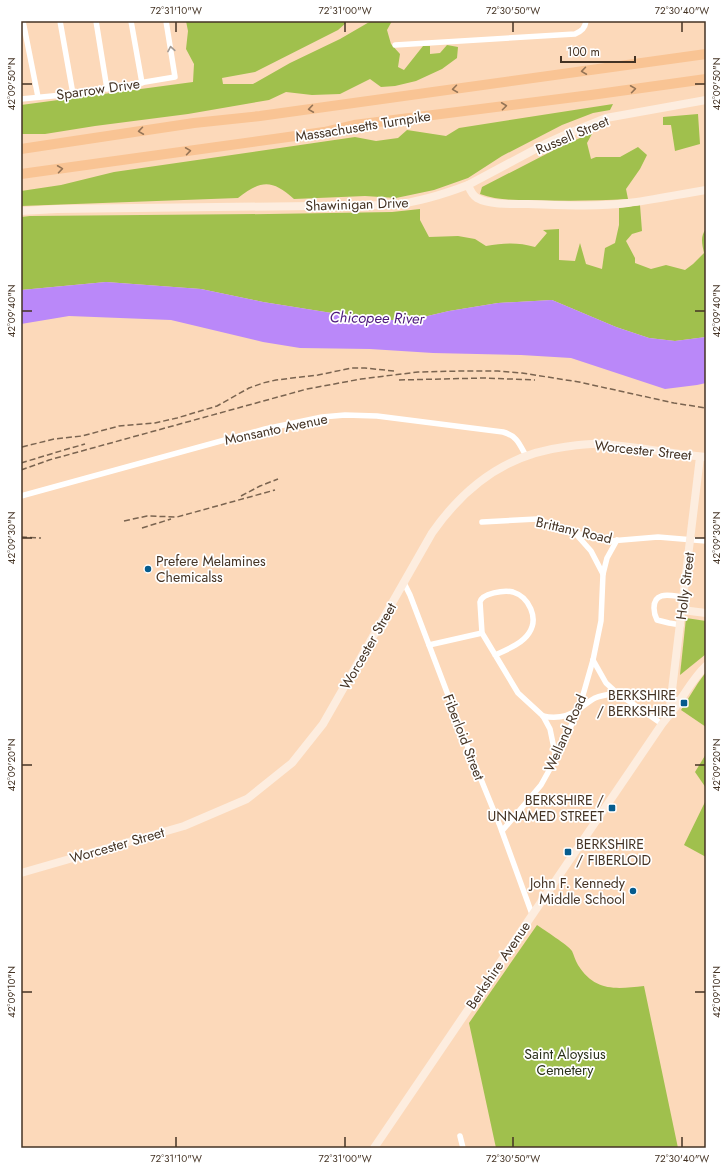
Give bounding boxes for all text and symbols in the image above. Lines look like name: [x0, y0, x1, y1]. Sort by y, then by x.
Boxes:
text: 72°31'10"W: [150, 3, 202, 18]
text: 72°31'00"W: [318, 3, 372, 18]
text: 72°30'50"W: [486, 3, 540, 18]
text: 72°30'40"W: [655, 3, 709, 18]
scale bar: [561, 38, 635, 64]
text: 100 m: [567, 43, 600, 61]
one-way arrow: [167, 46, 175, 52]
text: 42°09'50"N: [4, 58, 19, 110]
text: 42°09'50"N: [709, 58, 724, 110]
one-way arrow: [581, 66, 587, 75]
street label: Sparrow Drive: [55, 73, 141, 105]
one-way arrow: [452, 84, 459, 93]
one-way arrow: [630, 85, 636, 94]
one-way arrow: [501, 101, 507, 110]
one-way arrow: [308, 104, 314, 113]
street label: Massachusetts Turnpike: [294, 105, 432, 147]
street label: Russell Street: [532, 110, 612, 159]
one-way arrow: [138, 126, 144, 135]
one-way arrow: [185, 147, 191, 156]
one-way arrow: [57, 165, 63, 174]
street label: Shawinigan Drive: [305, 192, 409, 216]
text: 42°09'40"N: [4, 284, 19, 338]
text: 42°09'40"N: [709, 284, 724, 338]
water label: Chicopee River: [329, 306, 426, 330]
street label: Monsanto Avenue: [223, 408, 329, 450]
street label: Worcester Street: [593, 435, 693, 465]
text: 42°09'30"N: [4, 512, 19, 564]
street label: Brittany Road: [534, 512, 614, 548]
text: 42°09'30"N: [709, 512, 724, 564]
street label: Holly Street: [671, 550, 699, 621]
place label: Prefere Melamines Chemicalss: [156, 551, 266, 587]
marker: Prefere Melamines Chemicalss: [143, 564, 153, 574]
street label: Worcester Street: [335, 598, 401, 693]
place label: BERKSHIRE / BERKSHIRE: [597, 685, 676, 721]
street label: Fiberloid Street: [438, 691, 490, 784]
street label: Welland Road: [539, 691, 591, 775]
marker: BERKSHIRE / BERKSHIRE: [679, 698, 689, 708]
text: 42°09'20"N: [4, 739, 19, 792]
text: 42°09'20"N: [709, 739, 724, 792]
place label: BERKSHIRE / UNNAMED STREET: [488, 790, 604, 826]
marker: BERKSHIRE / UNNAMED STREET: [607, 803, 617, 813]
street label: Worcester Street: [67, 822, 167, 868]
place label: BERKSHIRE / FIBERLOID: [576, 834, 651, 870]
marker: BERKSHIRE / FIBERLOID: [563, 847, 573, 857]
place label: John F. Kennedy Middle School: [528, 873, 626, 909]
marker: John F. Kennedy Middle School: [628, 886, 638, 896]
street label: Berkshire Avenue: [461, 917, 535, 1013]
text: 42°09'10"N: [4, 966, 19, 1018]
text: 42°09'10"N: [709, 966, 724, 1018]
park label: Saint Aloysius Cemetery: [524, 1044, 606, 1080]
text: 72°31'10"W: [150, 1151, 202, 1166]
text: 72°31'00"W: [318, 1151, 372, 1166]
text: 72°30'50"W: [486, 1151, 540, 1166]
text: 72°30'40"W: [655, 1151, 709, 1166]

